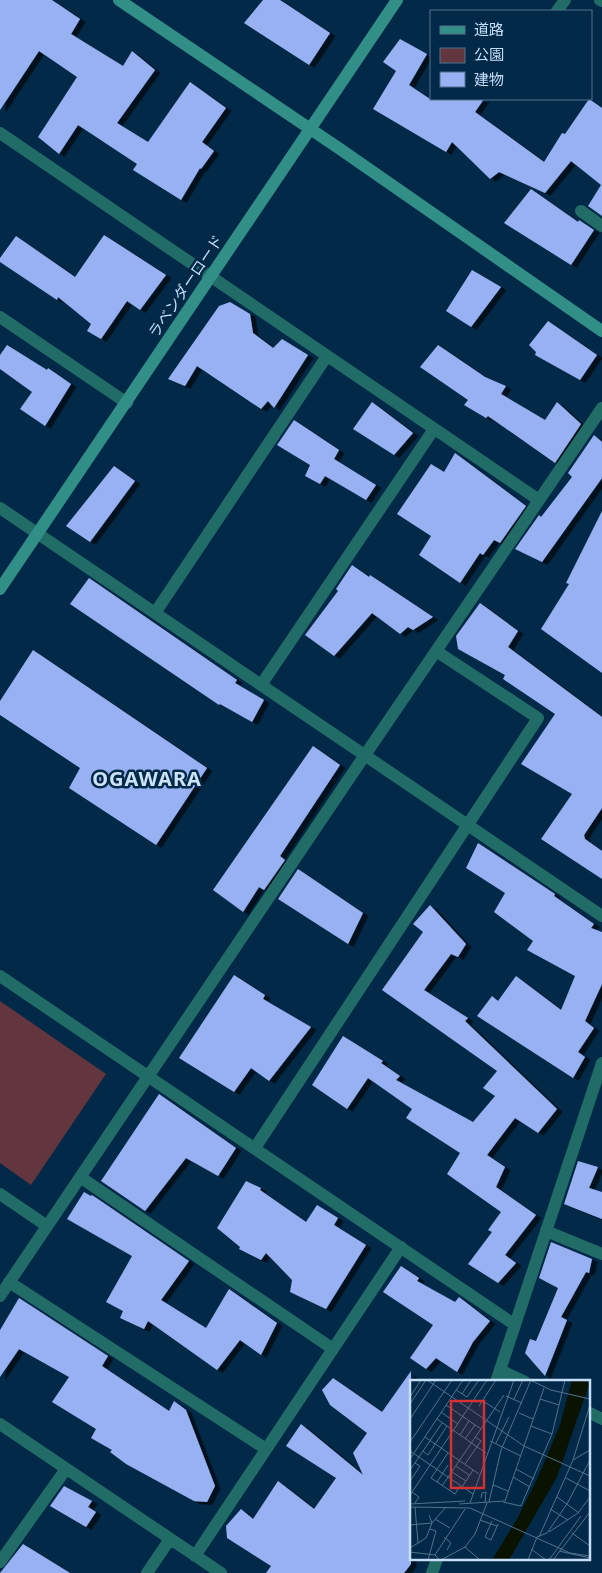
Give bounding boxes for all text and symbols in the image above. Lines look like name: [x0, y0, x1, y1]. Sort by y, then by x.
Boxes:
legend: [430, 10, 592, 100]
text: 道路: [474, 19, 504, 39]
text: 公園: [474, 44, 504, 64]
text: 建物: [474, 69, 504, 89]
street label: ラベンダーロード: [143, 231, 227, 341]
district label: OGAWARA: [92, 765, 202, 792]
inset map: [410, 1380, 590, 1560]

